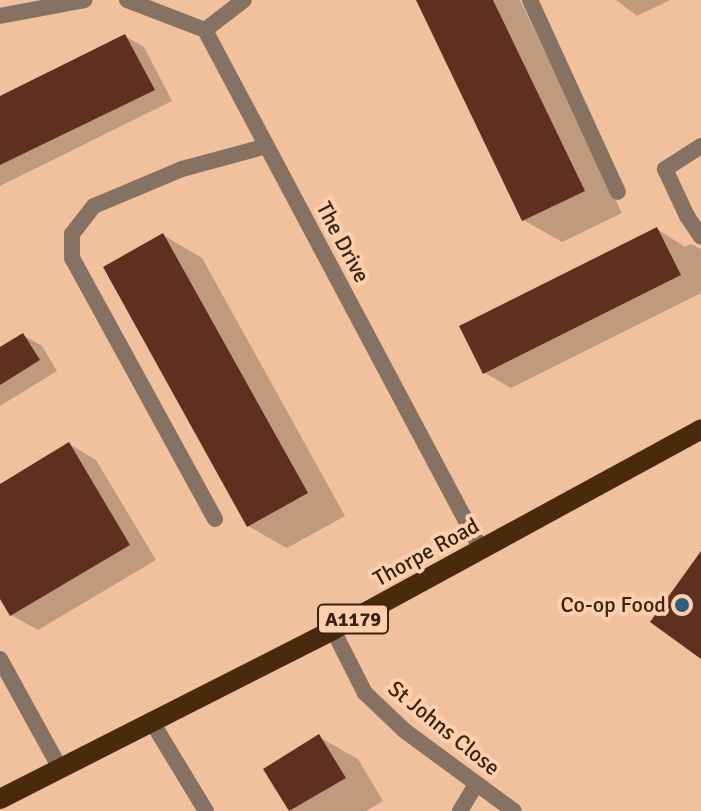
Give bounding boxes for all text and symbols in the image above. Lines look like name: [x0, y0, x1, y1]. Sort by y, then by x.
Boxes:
street label: The Drive: [311, 197, 375, 287]
street label: Thorpe Road: [368, 512, 484, 592]
place label: Co-op Food: [560, 592, 666, 618]
marker: Co-op Food: [673, 596, 691, 614]
road number: A1179: [317, 603, 389, 635]
street label: St Johns Close: [383, 675, 505, 781]

